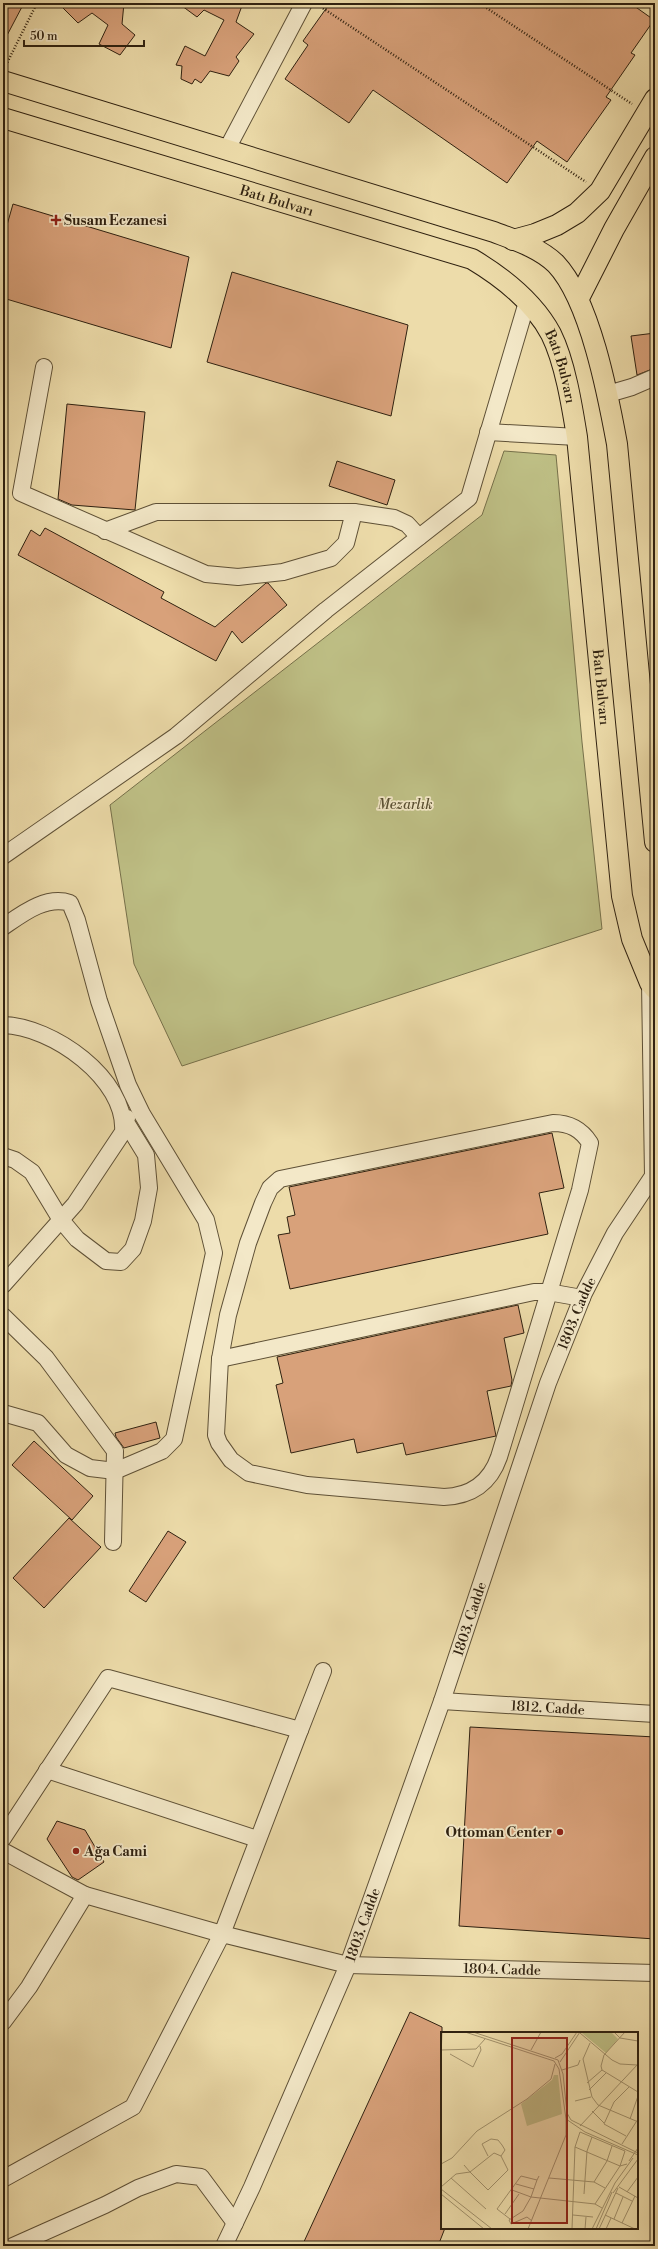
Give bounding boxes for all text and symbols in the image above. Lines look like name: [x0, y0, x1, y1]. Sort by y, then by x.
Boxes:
scale bar: [24, 22, 144, 48]
text: 50 m: [30, 29, 58, 44]
street label: Batı Bulvarı: [237, 181, 316, 221]
place label: Susam Eczanesi: [64, 212, 167, 230]
marker: Susam Eczanesi: [51, 215, 61, 225]
street label: Batı Bulvarı: [540, 326, 579, 405]
street label: Batı Bulvarı: [588, 648, 613, 727]
park label: Mezarlık: [377, 796, 433, 814]
street label: 1803. Cadde: [554, 1274, 601, 1353]
street label: 1803. Cadde: [450, 1580, 491, 1659]
street label: 1812. Cadde: [510, 1697, 585, 1720]
place label: Ottoman Center: [445, 1824, 552, 1842]
marker: Ottoman Center: [555, 1827, 565, 1837]
place label: Ağa Cami: [83, 1843, 148, 1861]
marker: Ağa Cami: [71, 1846, 81, 1856]
street label: 1803. Cadde: [342, 1886, 385, 1964]
street label: 1804. Cadde: [463, 1960, 541, 1980]
inset map: [441, 2032, 638, 2229]

